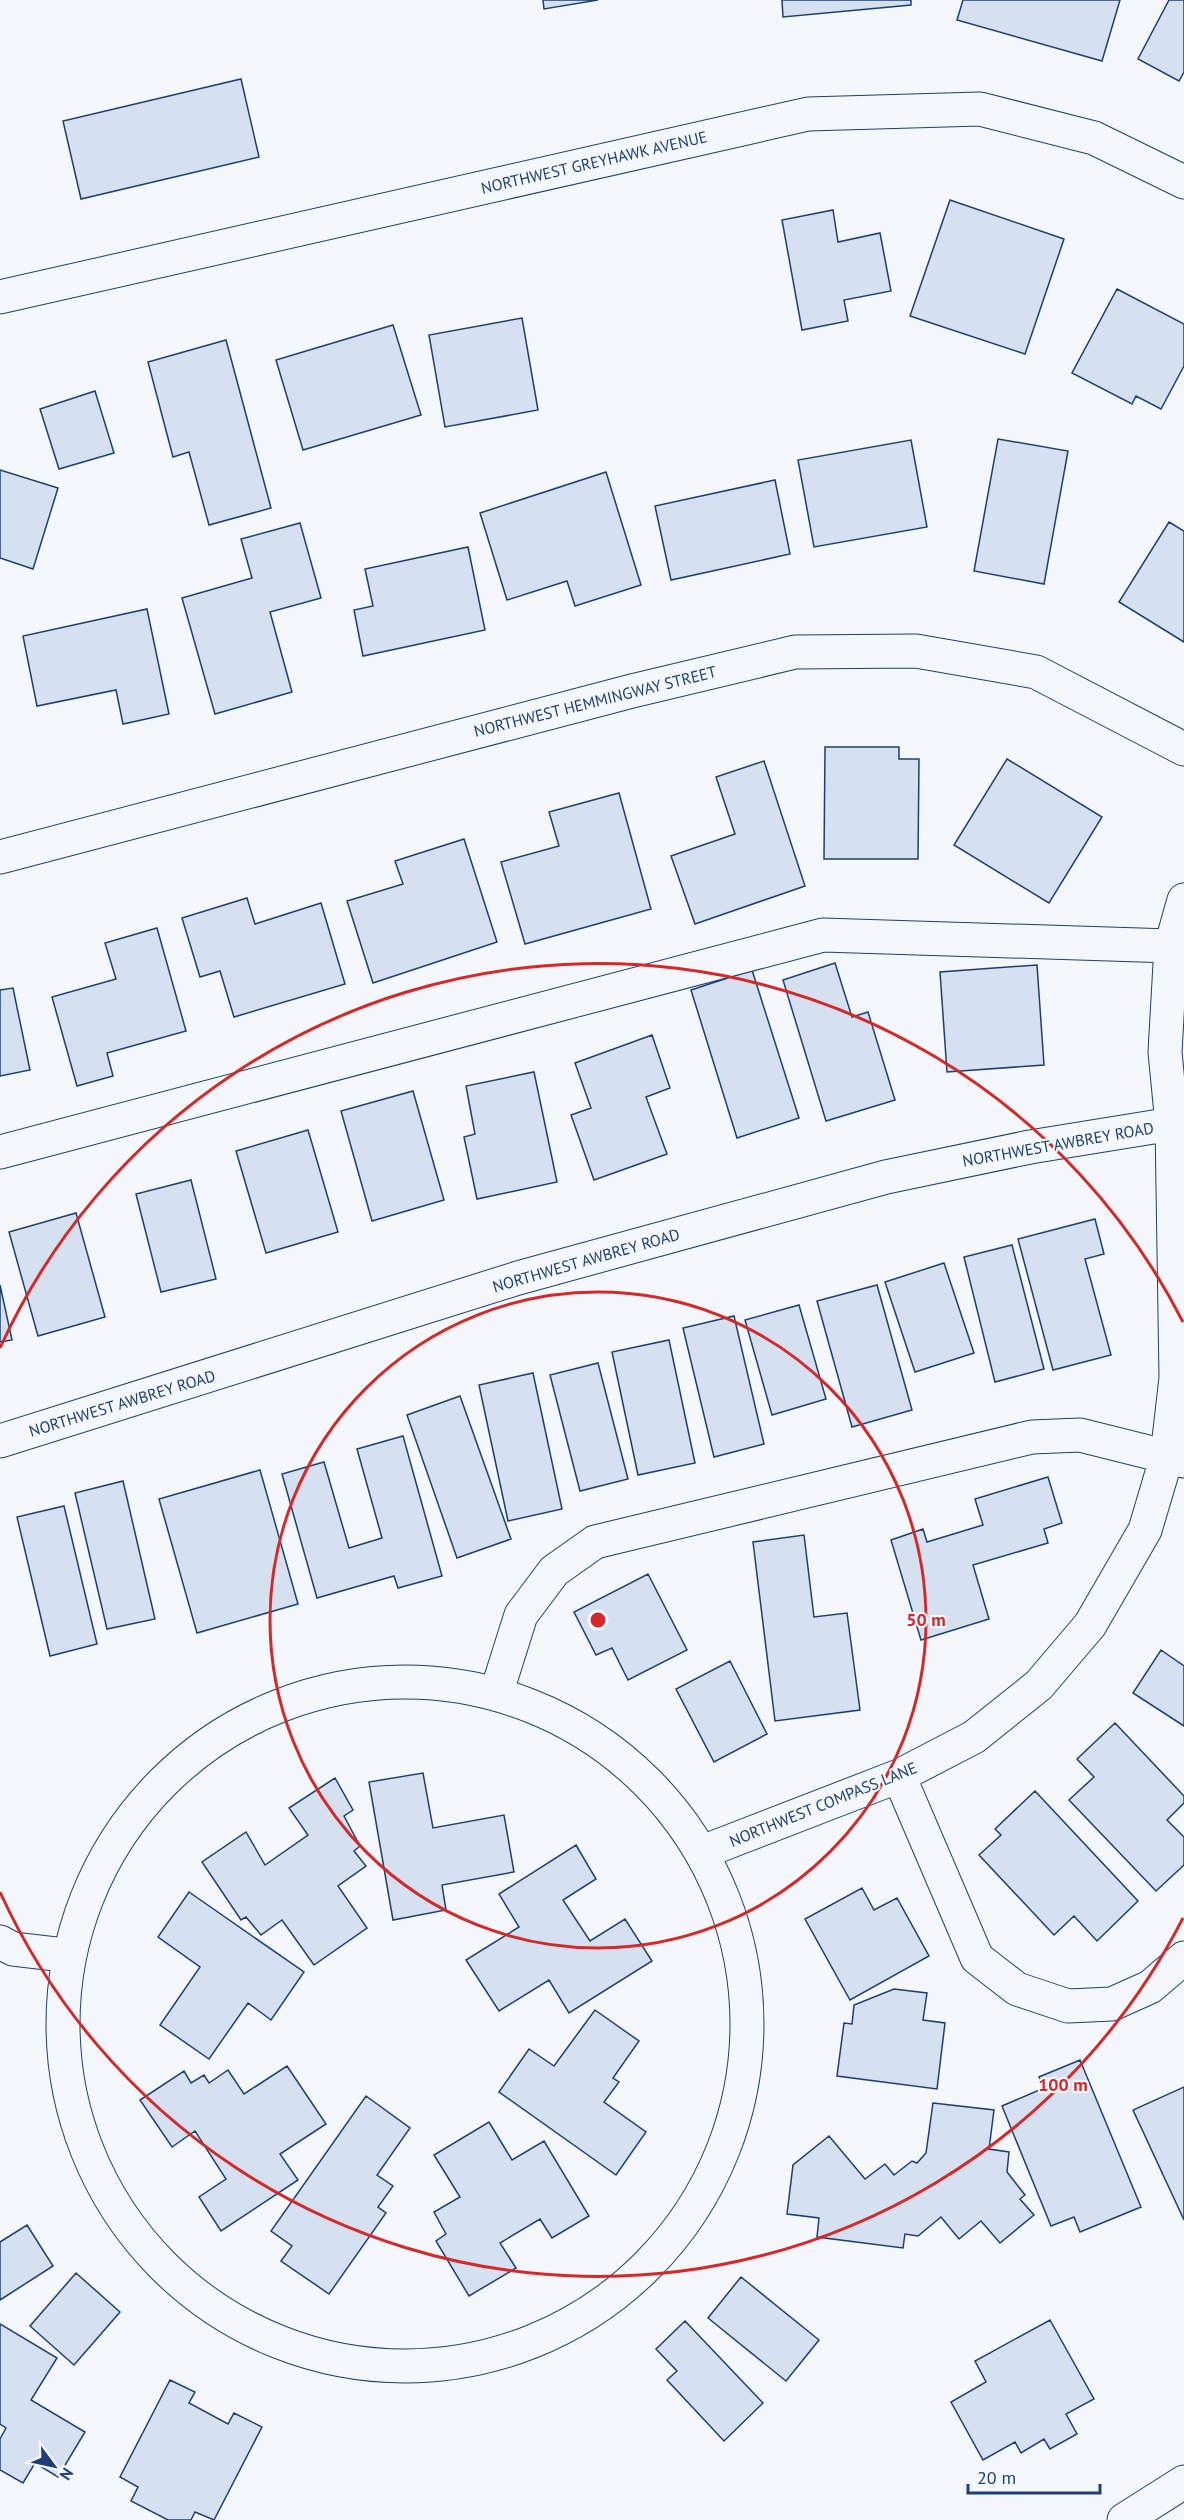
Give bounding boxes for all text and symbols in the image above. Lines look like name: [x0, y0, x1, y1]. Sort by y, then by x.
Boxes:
street label: NORTHWEST GREYHAWK AVENUE: [479, 126, 709, 198]
street label: NORTHWEST HEMMINGWAY STREET: [472, 661, 719, 741]
street label: NORTHWEST AWBREY ROAD: [961, 1117, 1155, 1171]
street label: NORTHWEST AWBREY ROAD: [490, 1224, 682, 1296]
street label: NORTHWEST AWBREY ROAD: [26, 1365, 218, 1441]
text: 50 m: [906, 1608, 946, 1631]
centre of rings: [588, 1610, 608, 1630]
street label: NORTHWEST COMPASS LANE: [726, 1757, 920, 1851]
text: 100 m: [1038, 2073, 1088, 2096]
north arrow: [24, 2436, 84, 2496]
scale bar: [968, 2457, 1100, 2495]
text: N: [55, 2464, 78, 2484]
text: 20 m: [977, 2466, 1016, 2489]

